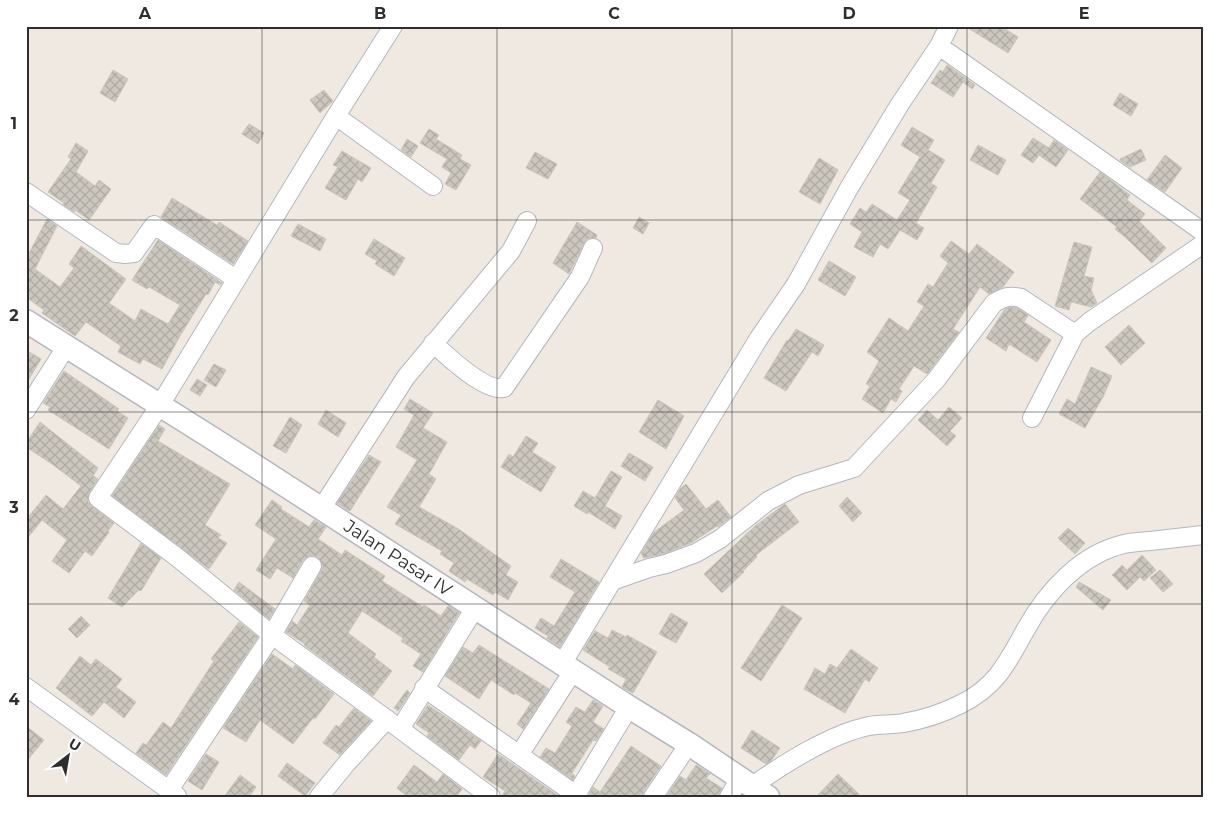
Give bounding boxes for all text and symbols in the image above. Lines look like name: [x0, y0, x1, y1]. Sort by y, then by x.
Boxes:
text: A: [138, 4, 152, 23]
text: B: [374, 4, 386, 23]
text: C: [608, 4, 620, 23]
text: D: [842, 4, 856, 23]
text: E: [1079, 4, 1089, 23]
text: 1: [11, 114, 17, 133]
text: 2: [9, 306, 19, 325]
text: 3: [8, 498, 19, 517]
street label: Jalan Pasar IV: [339, 514, 457, 601]
text: 4: [8, 690, 20, 709]
north arrow: [42, 730, 92, 780]
text: U: [65, 734, 84, 755]

